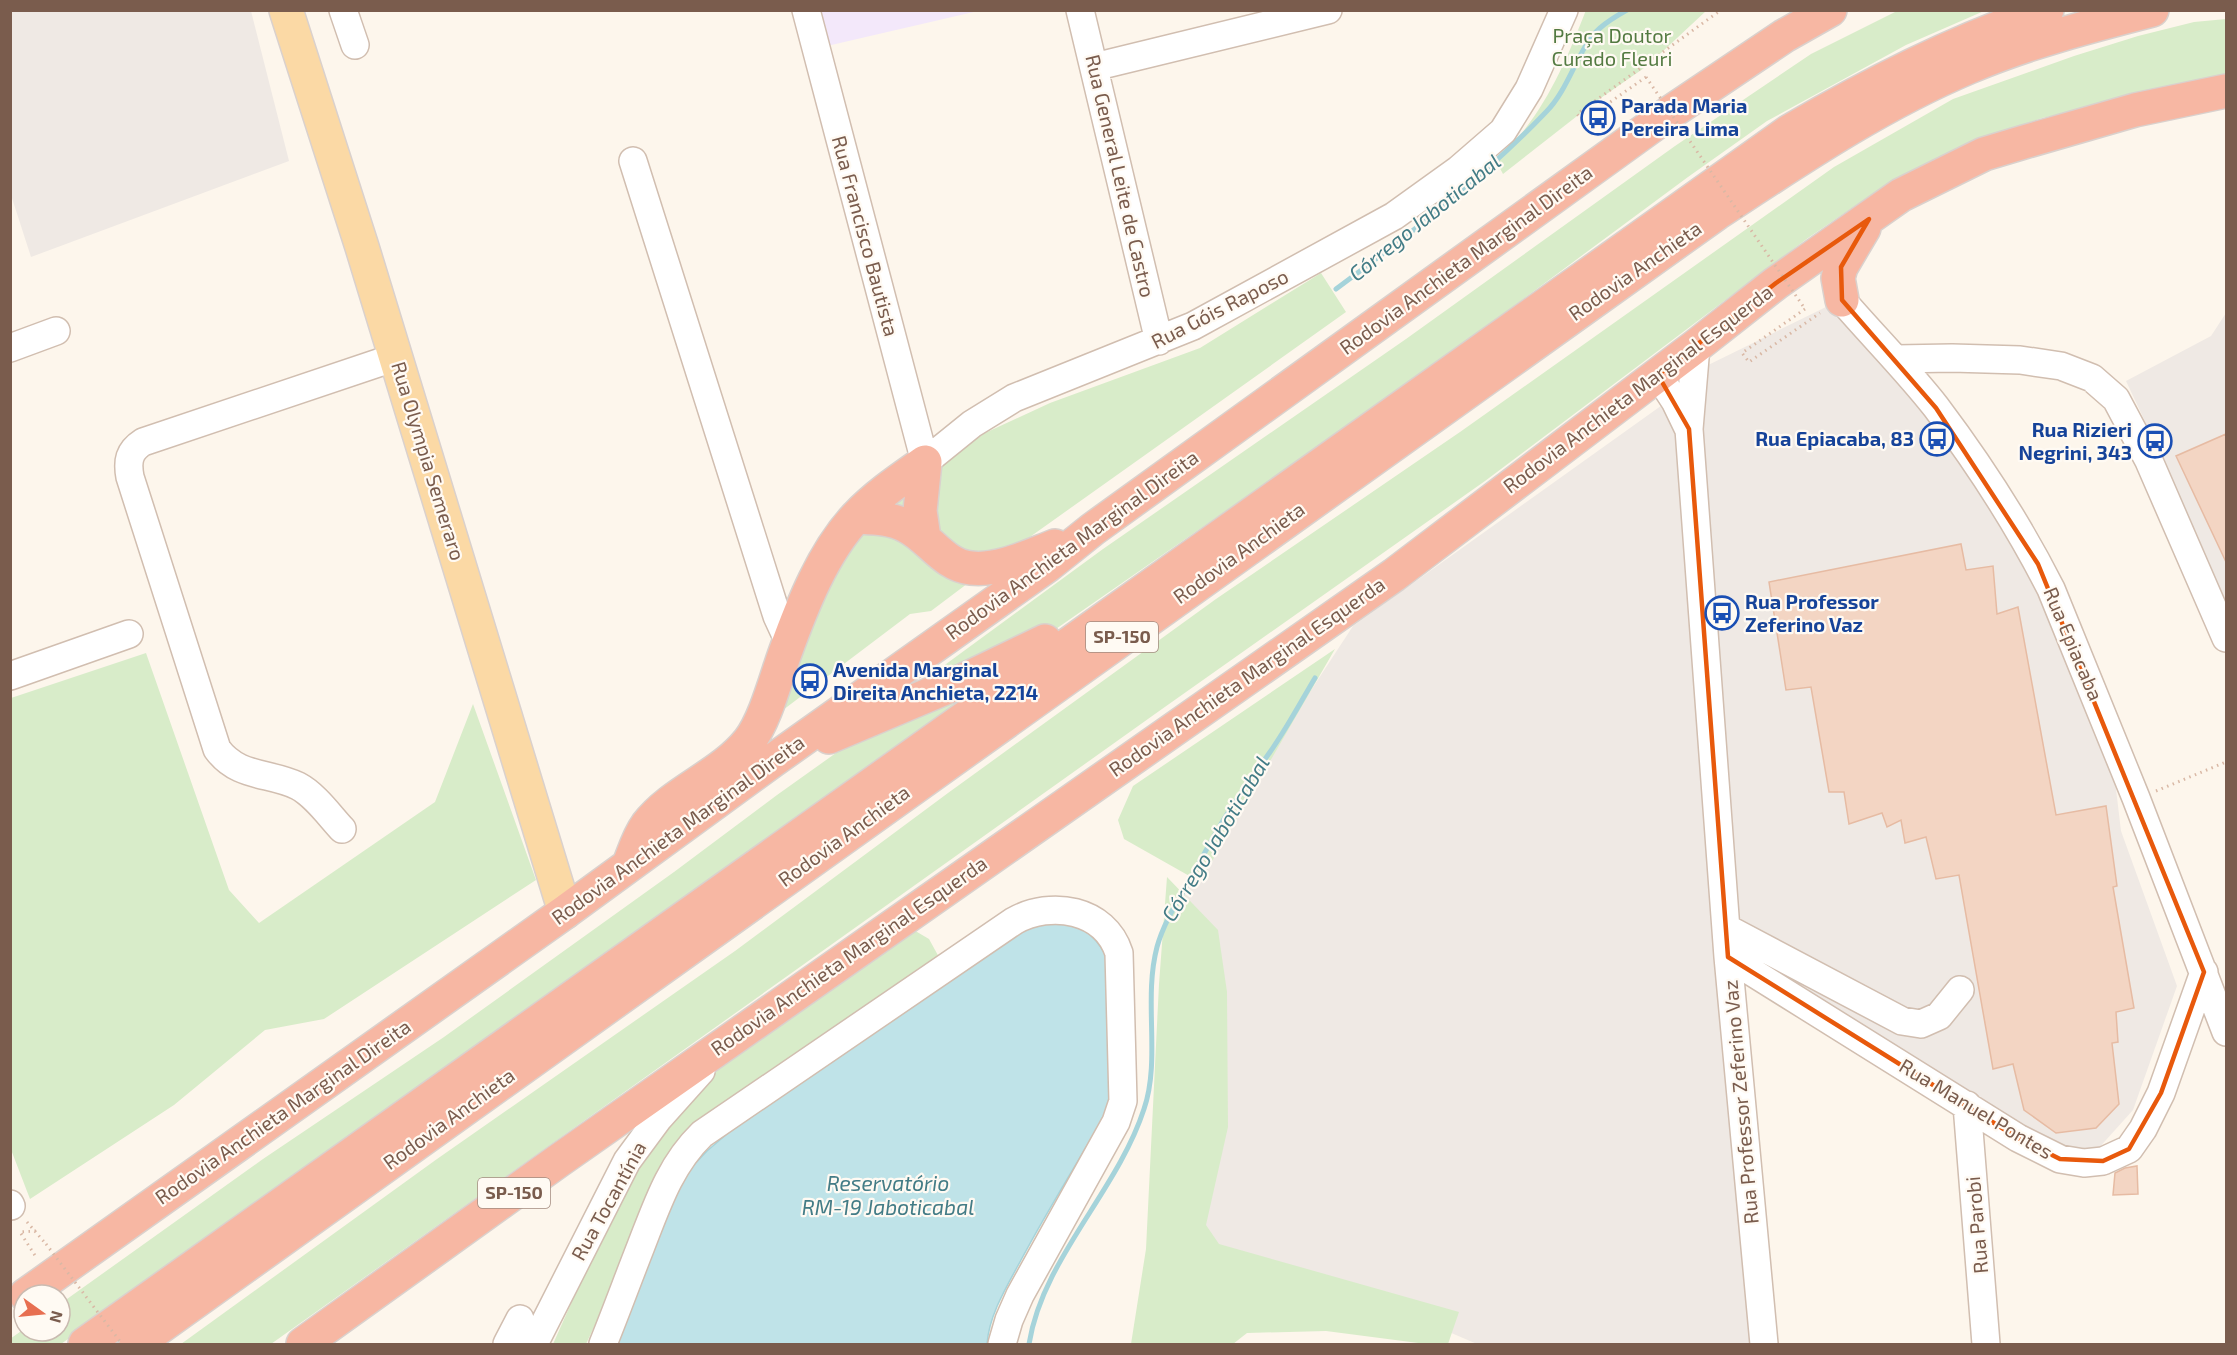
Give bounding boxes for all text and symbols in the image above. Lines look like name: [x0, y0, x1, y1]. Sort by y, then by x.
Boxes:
park label: Praça Doutor Curado Fleuri: [1552, 23, 1672, 70]
street label: Rua General Leite de Castro: [1081, 52, 1161, 300]
place label: Parada Maria Pereira Lima: [1621, 93, 1747, 140]
bus stop icon: Parada Maria Pereira Lima: [1580, 100, 1616, 136]
street label: Rua Francisco Bautista: [828, 133, 904, 339]
water label: Córrego Jaboticabal: [1343, 148, 1505, 286]
street label: Rodovia Anchieta Marginal Direita: [1334, 159, 1596, 359]
street label: Rodovia Anchieta: [1563, 215, 1705, 325]
street label: Rua Góis Raposo: [1147, 263, 1292, 353]
street label: Rodovia Anchieta Marginal Esquerda: [1498, 279, 1777, 497]
street label: Rua Olympia Semeraro: [387, 358, 471, 563]
place label: Rua Rizieri Negrini, 343: [2018, 417, 2132, 464]
bus stop icon: Rua Epiacaba, 83: [1919, 421, 1955, 457]
bus stop icon: Rua Rizieri Negrini, 343: [2137, 423, 2173, 459]
place label: Rua Epiacaba, 83: [1755, 426, 1914, 450]
street label: Rodovia Anchieta Marginal Direita: [940, 444, 1202, 644]
street label: Rodovia Anchieta: [1168, 496, 1309, 608]
street label: Rodovia Anchieta Marginal Esquerda: [1104, 571, 1389, 781]
street label: Rua Epiacaba: [2039, 583, 2109, 704]
place label: Rua Professor Zeferino Vaz: [1745, 589, 1879, 636]
bus stop icon: Rua Professor Zeferino Vaz: [1704, 595, 1740, 631]
road number: SP-150: [1086, 622, 1158, 652]
place label: Avenida Marginal Direita Anchieta, 2214: [833, 657, 1039, 704]
bus stop icon: Avenida Marginal Direita Anchieta, 2214: [792, 663, 828, 699]
street label: Rodovia Anchieta Marginal Direita: [546, 729, 808, 929]
water label: Córrego Jaboticabal: [1156, 751, 1274, 925]
street label: Rodovia Anchieta: [773, 779, 914, 891]
street label: Rodovia Anchieta Marginal Esquerda: [706, 850, 991, 1060]
street label: Rua Professor Zeferino Vaz: [1717, 979, 1763, 1225]
street label: Rodovia Anchieta Marginal Direita: [150, 1013, 415, 1209]
street label: Rua Manuel Pontes: [1896, 1053, 2058, 1163]
street label: Rodovia Anchieta: [378, 1062, 519, 1174]
street label: Rua Tocantínia: [566, 1137, 651, 1264]
water label: Reservatório RM-19 Jaboticabal: [802, 1170, 974, 1219]
street label: Rua Parobi: [1960, 1176, 1992, 1275]
road number: SP-150: [478, 1178, 550, 1208]
north arrow: [12, 1283, 72, 1343]
text: N: [46, 1309, 68, 1325]

